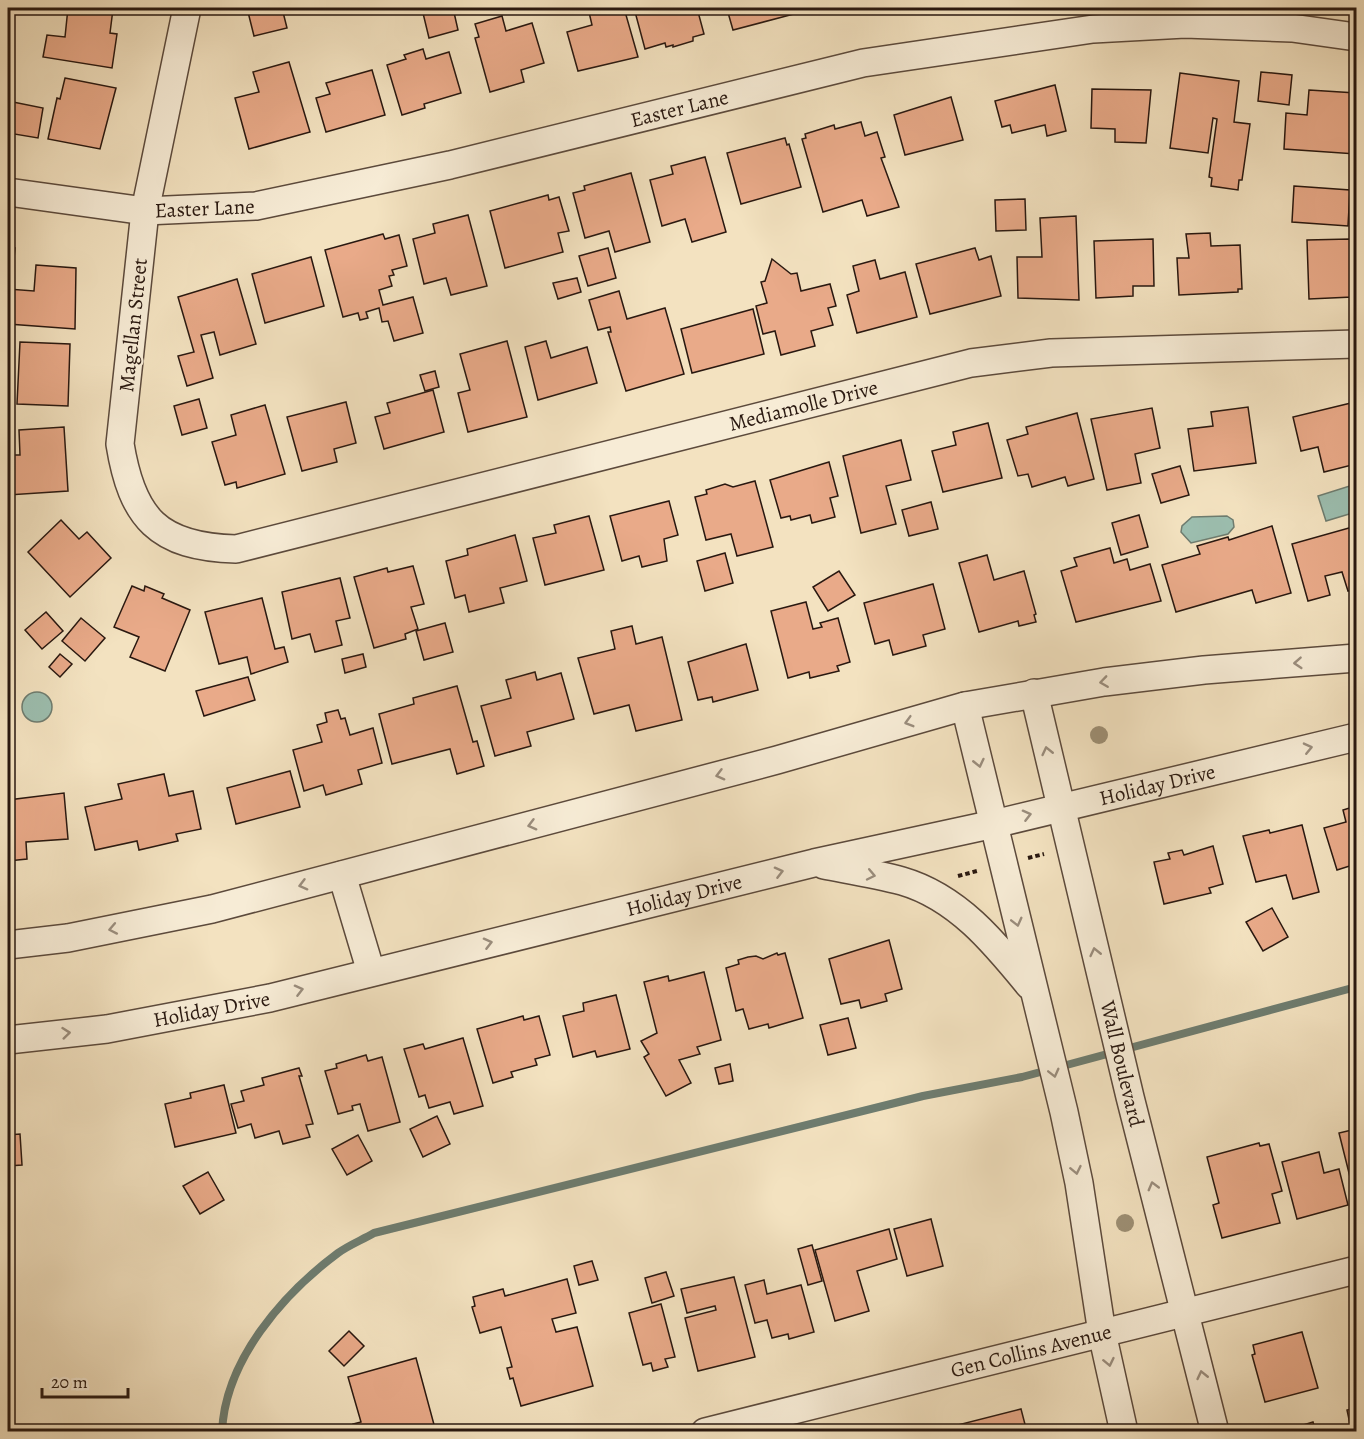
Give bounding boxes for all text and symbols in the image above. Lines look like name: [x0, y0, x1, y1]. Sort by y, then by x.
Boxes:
street label: Easter Lane: [627, 83, 731, 134]
street label: Easter Lane: [154, 192, 255, 225]
street label: Magellan Street: [112, 257, 154, 393]
street label: Mediamolle Drive: [726, 373, 881, 438]
one-way arrow: [1294, 656, 1303, 669]
one-way arrow: [1100, 675, 1109, 687]
one-way arrow: [904, 715, 915, 727]
one-way arrow: [1302, 743, 1312, 756]
one-way arrow: [1041, 746, 1054, 756]
street label: Holiday Drive: [1096, 757, 1218, 812]
one-way arrow: [972, 758, 985, 768]
one-way arrow: [716, 768, 726, 781]
one-way arrow: [1021, 810, 1031, 823]
one-way arrow: [527, 818, 538, 830]
one-way arrow: [774, 866, 784, 879]
street label: Holiday Drive: [623, 867, 745, 923]
one-way arrow: [866, 868, 876, 881]
one-way arrow: [298, 878, 308, 890]
one-way arrow: [1010, 917, 1023, 927]
one-way arrow: [108, 922, 118, 935]
one-way arrow: [483, 938, 493, 951]
one-way arrow: [1090, 948, 1103, 958]
street label: Holiday Drive: [151, 984, 272, 1034]
one-way arrow: [293, 985, 303, 998]
street label: Wall Boulevard: [1093, 997, 1151, 1130]
one-way arrow: [61, 1027, 70, 1040]
one-way arrow: [1047, 1067, 1060, 1077]
one-way arrow: [1069, 1164, 1082, 1174]
one-way arrow: [1148, 1181, 1161, 1191]
street label: Gen Collins Avenue: [948, 1317, 1114, 1384]
one-way arrow: [1102, 1357, 1115, 1367]
scale bar: [42, 1361, 128, 1399]
text: 20 m: [51, 1370, 88, 1394]
one-way arrow: [1196, 1370, 1209, 1380]

